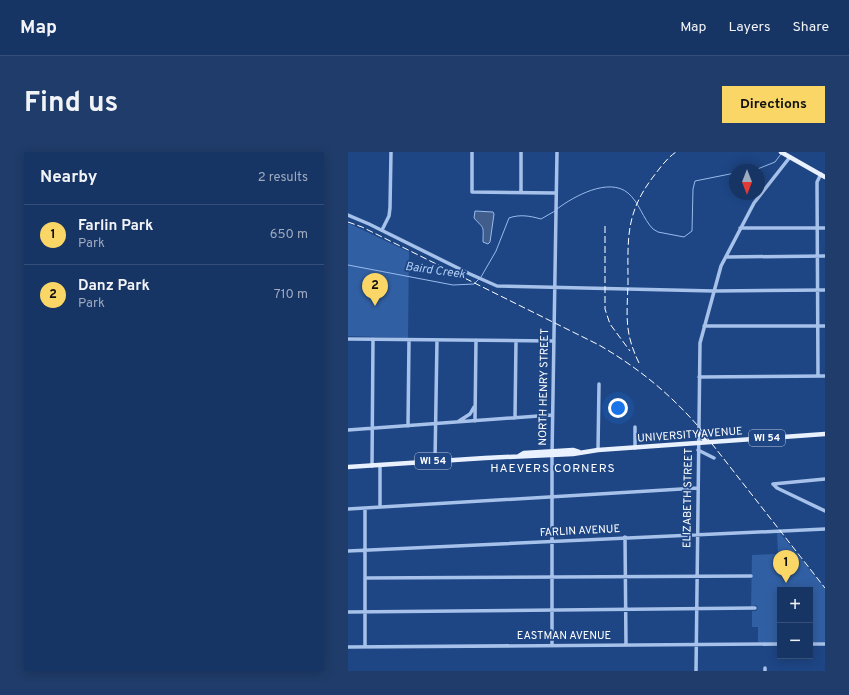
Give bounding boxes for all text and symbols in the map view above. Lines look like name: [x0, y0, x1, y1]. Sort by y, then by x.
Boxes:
text: Map: [20, 16, 57, 40]
text: Map: [680, 19, 706, 36]
text: Layers: [728, 19, 770, 36]
text: Share: [792, 19, 829, 36]
text: Find us: [24, 86, 118, 122]
button: Directions: [722, 86, 825, 123]
north arrow: [729, 164, 765, 200]
text: Nearby: [40, 167, 97, 189]
text: 2 results: [258, 170, 308, 186]
text: Farlin Park: [78, 217, 153, 236]
text: 1: [50, 227, 56, 243]
text: 650 m: [270, 227, 308, 243]
text: Park: [78, 236, 105, 252]
water label: Baird Creek: [404, 259, 467, 283]
pin: 2: [362, 273, 388, 306]
text: Danz Park: [78, 277, 150, 296]
text: 2: [49, 287, 57, 303]
text: 710 m: [274, 287, 308, 303]
text: Park: [78, 296, 105, 312]
street label: NORTH HENRY STREET: [536, 328, 552, 446]
your location: [608, 398, 628, 418]
street label: UNIVERSITY AVENUE: [637, 424, 743, 446]
road number: WI 54: [749, 430, 785, 446]
street label: ELIZABETH STREET: [680, 448, 696, 548]
road number: WI 54: [415, 453, 451, 469]
district label: HAEVERS CORNERS: [490, 461, 616, 477]
street label: FARLIN AVENUE: [540, 522, 620, 540]
pin: 1: [773, 550, 799, 583]
map controls: [777, 587, 813, 659]
button: +: [777, 587, 813, 623]
button: −: [777, 623, 813, 659]
street label: EASTMAN AVENUE: [517, 629, 611, 643]

